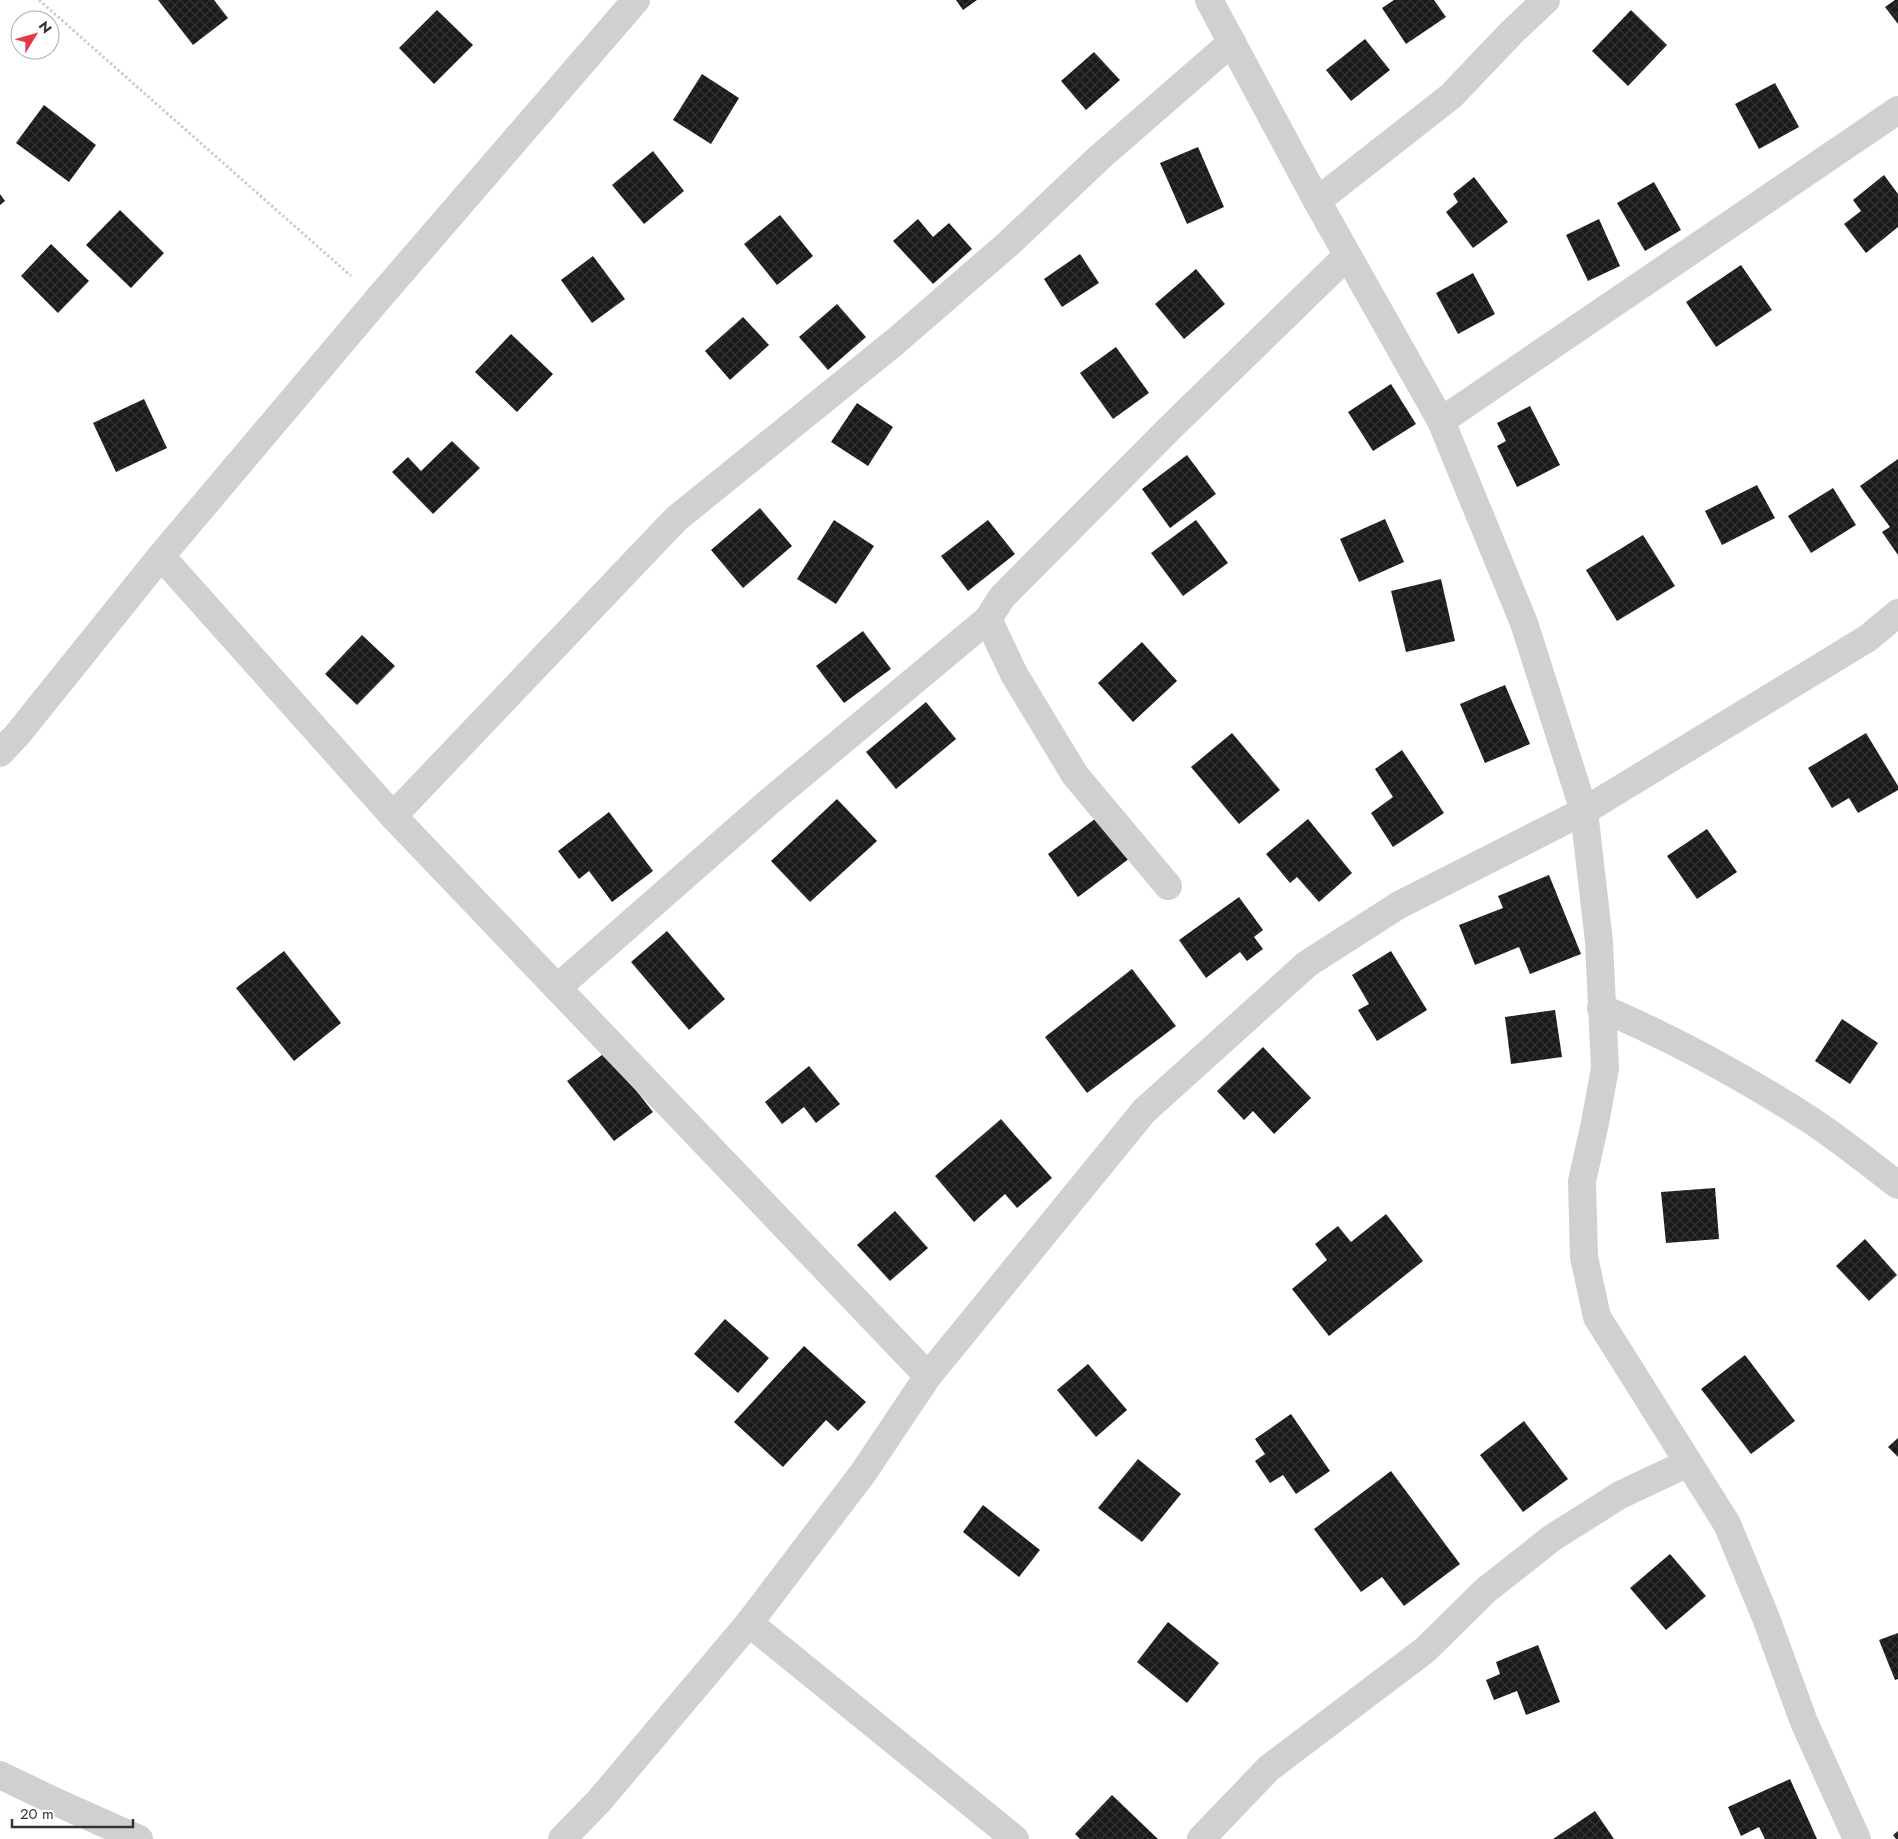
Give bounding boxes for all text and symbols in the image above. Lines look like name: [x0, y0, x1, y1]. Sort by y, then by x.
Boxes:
north arrow: [10, 10, 60, 60]
text: N: [34, 17, 57, 38]
scale bar: [12, 1796, 134, 1828]
text: 20 m: [20, 1803, 54, 1825]

